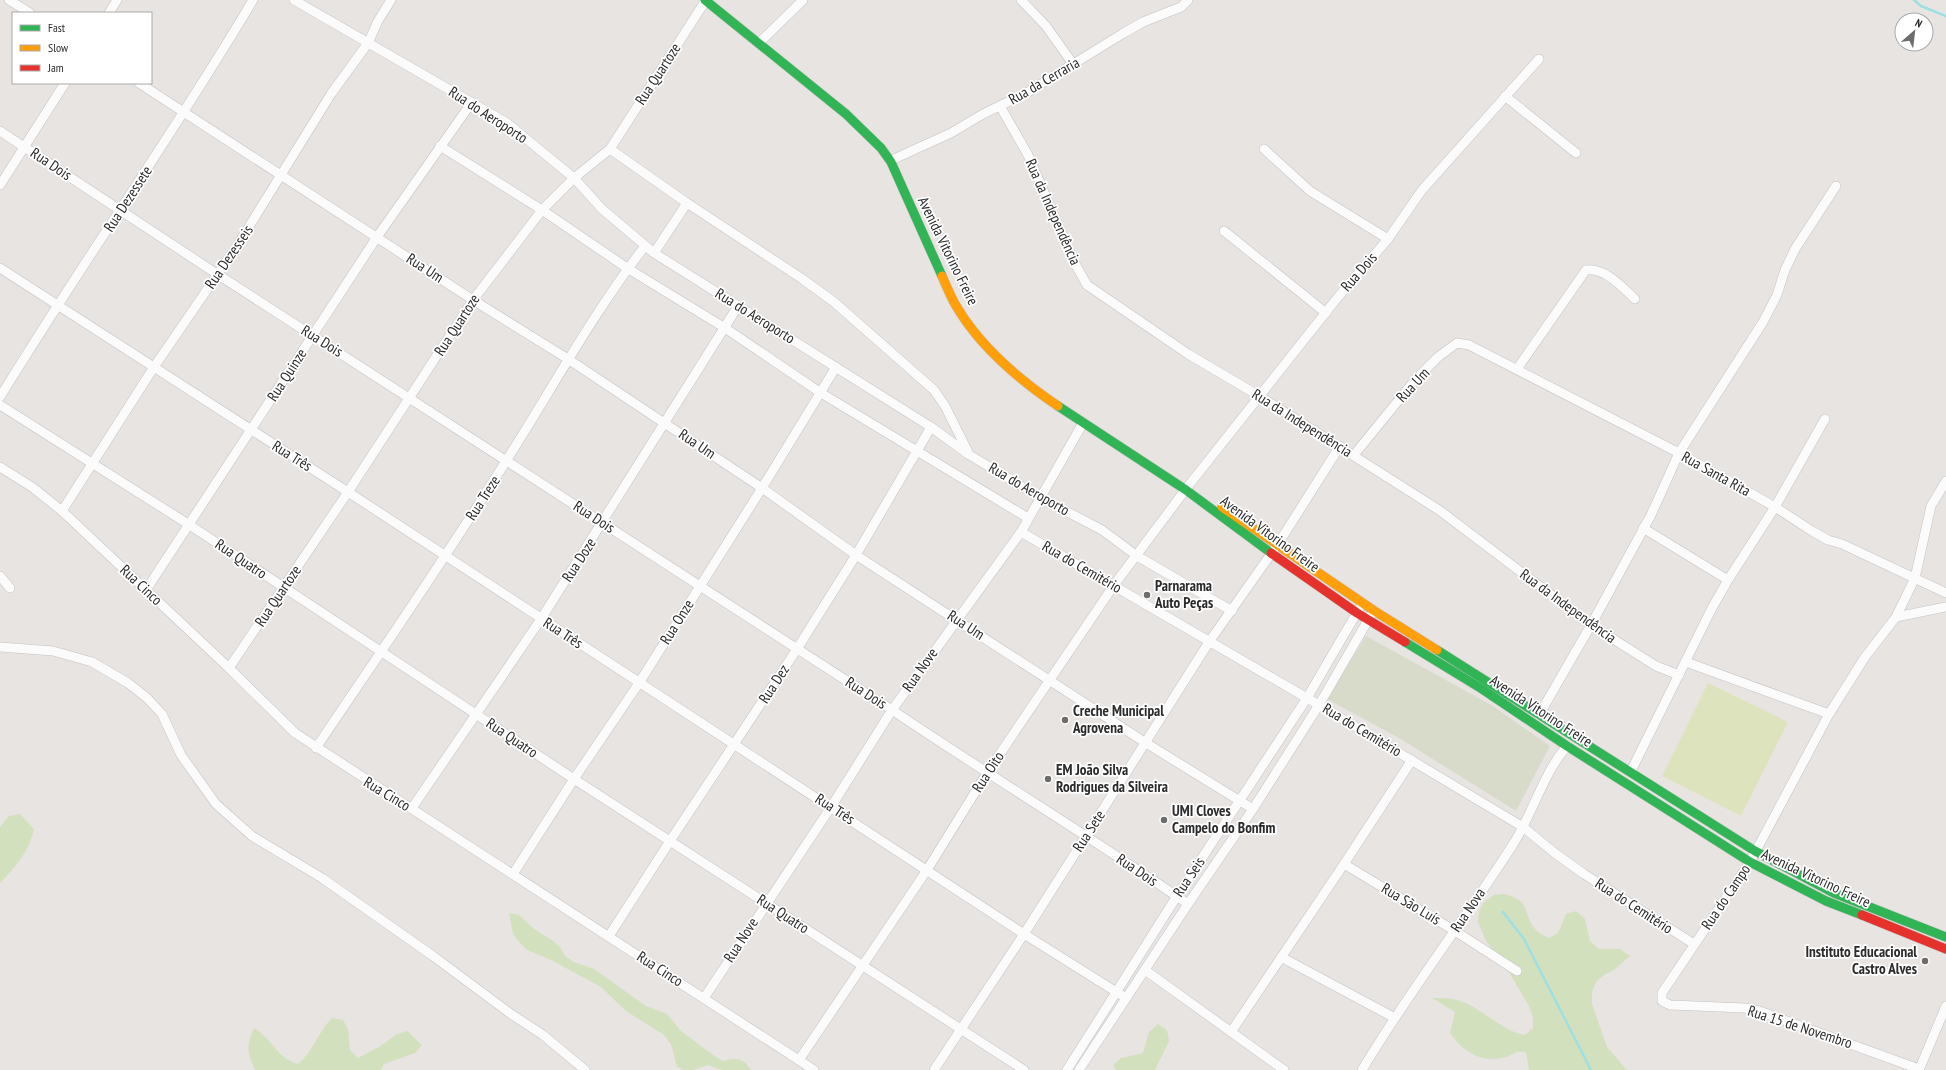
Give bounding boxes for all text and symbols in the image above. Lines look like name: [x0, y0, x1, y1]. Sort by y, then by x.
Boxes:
legend: [12, 12, 152, 84]
north arrow: [1894, 12, 1934, 52]
text: N: [1913, 16, 1925, 31]
text: Fast: [48, 20, 66, 35]
street label: Rua Quartoze: [631, 39, 685, 108]
text: Slow: [48, 40, 69, 55]
street label: Rua da Cerraria: [1005, 53, 1083, 108]
text: Jam: [47, 60, 64, 75]
street label: Rua do Aeroporto: [445, 82, 531, 147]
street label: Rua Dois: [27, 143, 75, 184]
street label: Rua da Independência: [1021, 156, 1085, 268]
street label: Rua Dezessete: [99, 162, 156, 235]
street label: Avenida Vitorino Freire: [914, 194, 983, 308]
street label: Rua Dezesseis: [200, 221, 257, 292]
street label: Rua Dois: [1337, 248, 1381, 295]
street label: Rua Um: [403, 249, 447, 287]
street label: Rua do Aeroporto: [712, 284, 799, 348]
street label: Rua Quartoze: [430, 290, 484, 359]
street label: Rua Dois: [298, 320, 347, 361]
street label: Rua Quinze: [263, 345, 311, 405]
street label: Rua Um: [1392, 363, 1433, 406]
street label: Rua da Independência: [1249, 384, 1356, 461]
street label: Rua Um: [675, 424, 719, 463]
street label: Rua Três: [269, 436, 316, 475]
street label: Rua Santa Rita: [1678, 447, 1754, 500]
street label: Rua do Aeroporto: [985, 458, 1073, 519]
street label: Rua Treze: [461, 472, 504, 524]
street label: Avenida Vitorino Freire: [1217, 491, 1324, 576]
street label: Rua Dois: [570, 496, 619, 537]
street label: Rua Quatro: [212, 534, 271, 583]
street label: Rua Doze: [557, 534, 600, 585]
street label: Rua do Cemitério: [1039, 536, 1125, 597]
street label: Rua Cinco: [116, 560, 167, 609]
street label: Rua Quartoze: [250, 561, 305, 630]
street label: Rua da Independência: [1516, 564, 1620, 647]
place label: Parnarama Auto Peças: [1154, 576, 1213, 612]
marker: Parnarama Auto Peças: [1142, 590, 1152, 600]
street label: Rua Onze: [655, 596, 698, 648]
street label: Rua Um: [944, 606, 988, 644]
street label: Rua Três: [540, 613, 587, 652]
street label: Rua Nove: [898, 644, 942, 695]
street label: Rua Dez: [754, 661, 793, 707]
street label: Avenida Vitorino Freire: [1487, 670, 1596, 751]
street label: Rua Dois: [842, 672, 891, 713]
street label: Rua do Cemitério: [1319, 699, 1405, 761]
place label: Creche Municipal Agrovena: [1072, 701, 1164, 737]
street label: Rua Quatro: [483, 713, 542, 762]
marker: Creche Municipal Agrovena: [1060, 715, 1070, 725]
street label: Rua Oito: [967, 748, 1008, 796]
place label: EM João Silva Rodrigues da Silveira: [1056, 760, 1168, 796]
street label: Rua Cinco: [360, 772, 414, 815]
marker: EM João Silva Rodrigues da Silveira: [1043, 774, 1053, 784]
street label: Rua Três: [812, 789, 859, 828]
place label: UMI Cloves Campelo do Bonfim: [1172, 801, 1275, 837]
street label: Rua Sete: [1068, 806, 1109, 855]
marker: UMI Cloves Campelo do Bonfim: [1159, 815, 1169, 825]
street label: Avenida Vitorino Freire: [1759, 844, 1874, 911]
street label: Rua Dois: [1113, 849, 1161, 890]
street label: Rua Seis: [1168, 853, 1209, 900]
street label: Rua do Campo: [1697, 861, 1754, 933]
street label: Rua do Cemitério: [1592, 873, 1677, 938]
street label: Rua São Luís: [1378, 878, 1444, 929]
street label: Rua Nova: [1446, 884, 1489, 935]
street label: Rua Quatro: [754, 890, 813, 937]
street label: Rua Nove: [719, 914, 762, 966]
place label: Instituto Educacional Castro Alves: [1805, 942, 1917, 978]
street label: Rua Cinco: [634, 947, 687, 990]
marker: Instituto Educacional Castro Alves: [1920, 956, 1930, 966]
street label: Rua 15 de Novembro: [1746, 1001, 1855, 1052]

